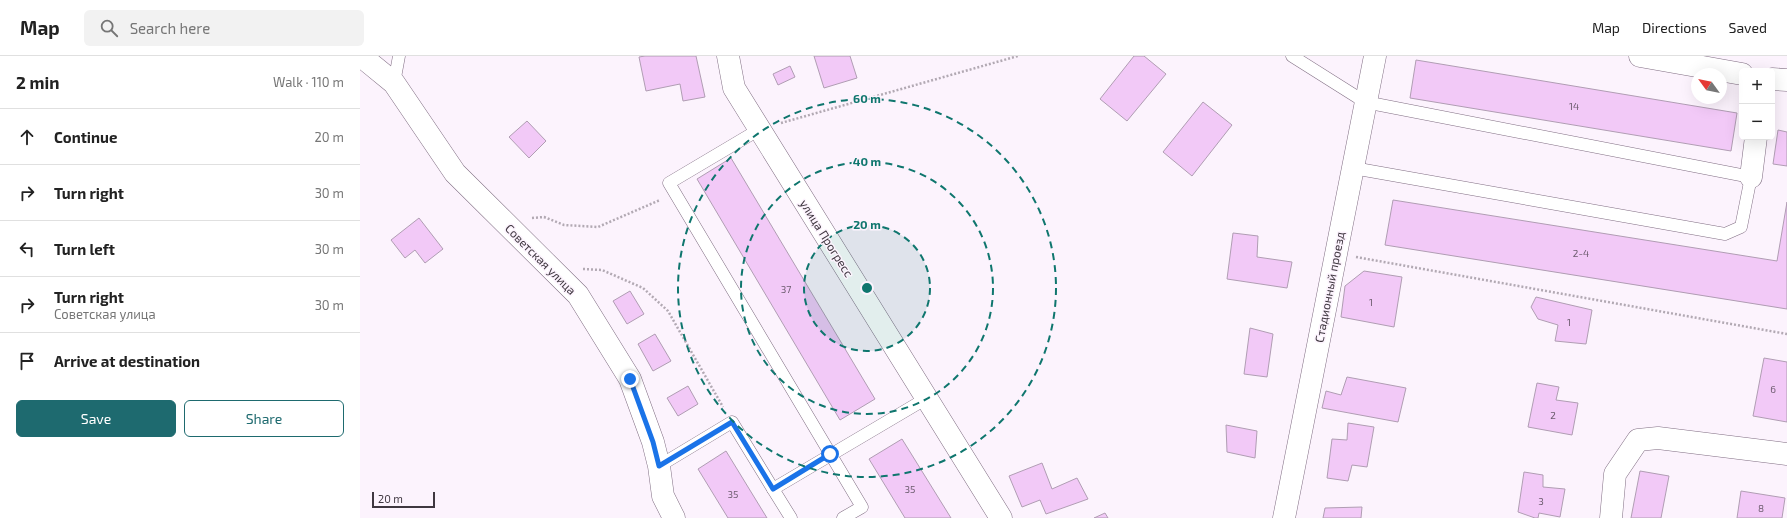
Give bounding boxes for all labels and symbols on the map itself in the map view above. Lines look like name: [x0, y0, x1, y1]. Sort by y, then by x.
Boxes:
north arrow: [1691, 68, 1727, 104]
text: 60 m: [853, 91, 881, 105]
house number: 14: [1569, 100, 1579, 112]
text: 40 m: [853, 154, 881, 168]
street label: улица Прогресс: [797, 197, 857, 280]
text: 20 m: [853, 217, 881, 231]
street label: Советская улица: [502, 221, 579, 298]
street label: Стадионный проезд: [1311, 230, 1347, 344]
house number: 2-4: [1573, 247, 1589, 259]
centre of rings: [860, 281, 874, 295]
house number: 37: [781, 283, 791, 295]
house number: 1: [1369, 296, 1373, 308]
house number: 1: [1567, 316, 1571, 328]
route end: [621, 370, 639, 388]
house number: 6: [1770, 383, 1776, 395]
house number: 2: [1550, 409, 1556, 421]
route start: [821, 445, 839, 463]
house number: 35: [905, 483, 915, 495]
house number: 35: [728, 488, 738, 500]
scale bar: [372, 490, 435, 509]
house number: 3: [1538, 495, 1544, 507]
house number: 8: [1758, 502, 1764, 514]

